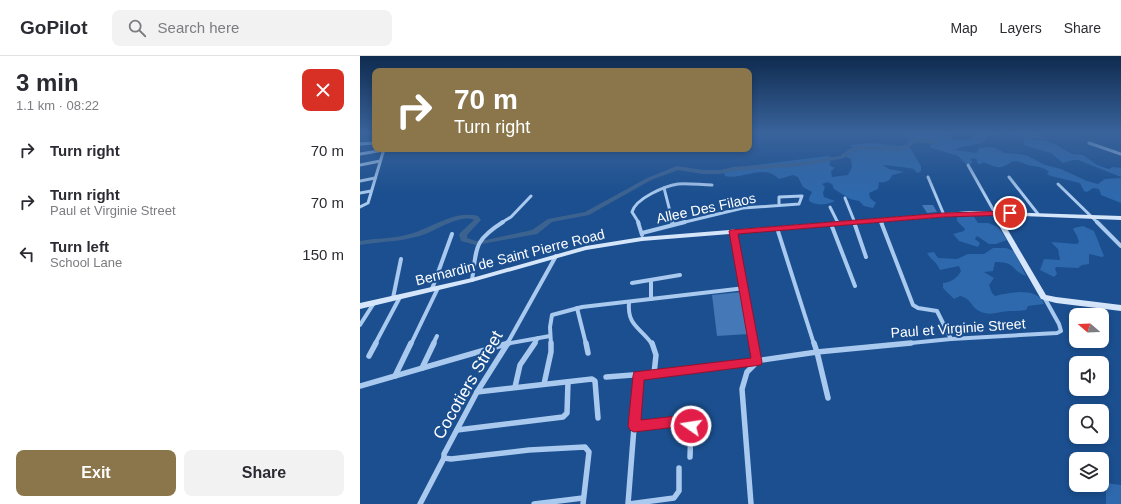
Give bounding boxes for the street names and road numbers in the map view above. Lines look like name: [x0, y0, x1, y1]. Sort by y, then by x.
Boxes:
street label: Allee Des Filaos: [655, 190, 757, 226]
street label: Bernardin de Saint Pierre Road: [414, 226, 606, 288]
street label: Paul et Virginie Street: [890, 315, 1026, 341]
street label: Cocotiers Street: [429, 327, 507, 443]

